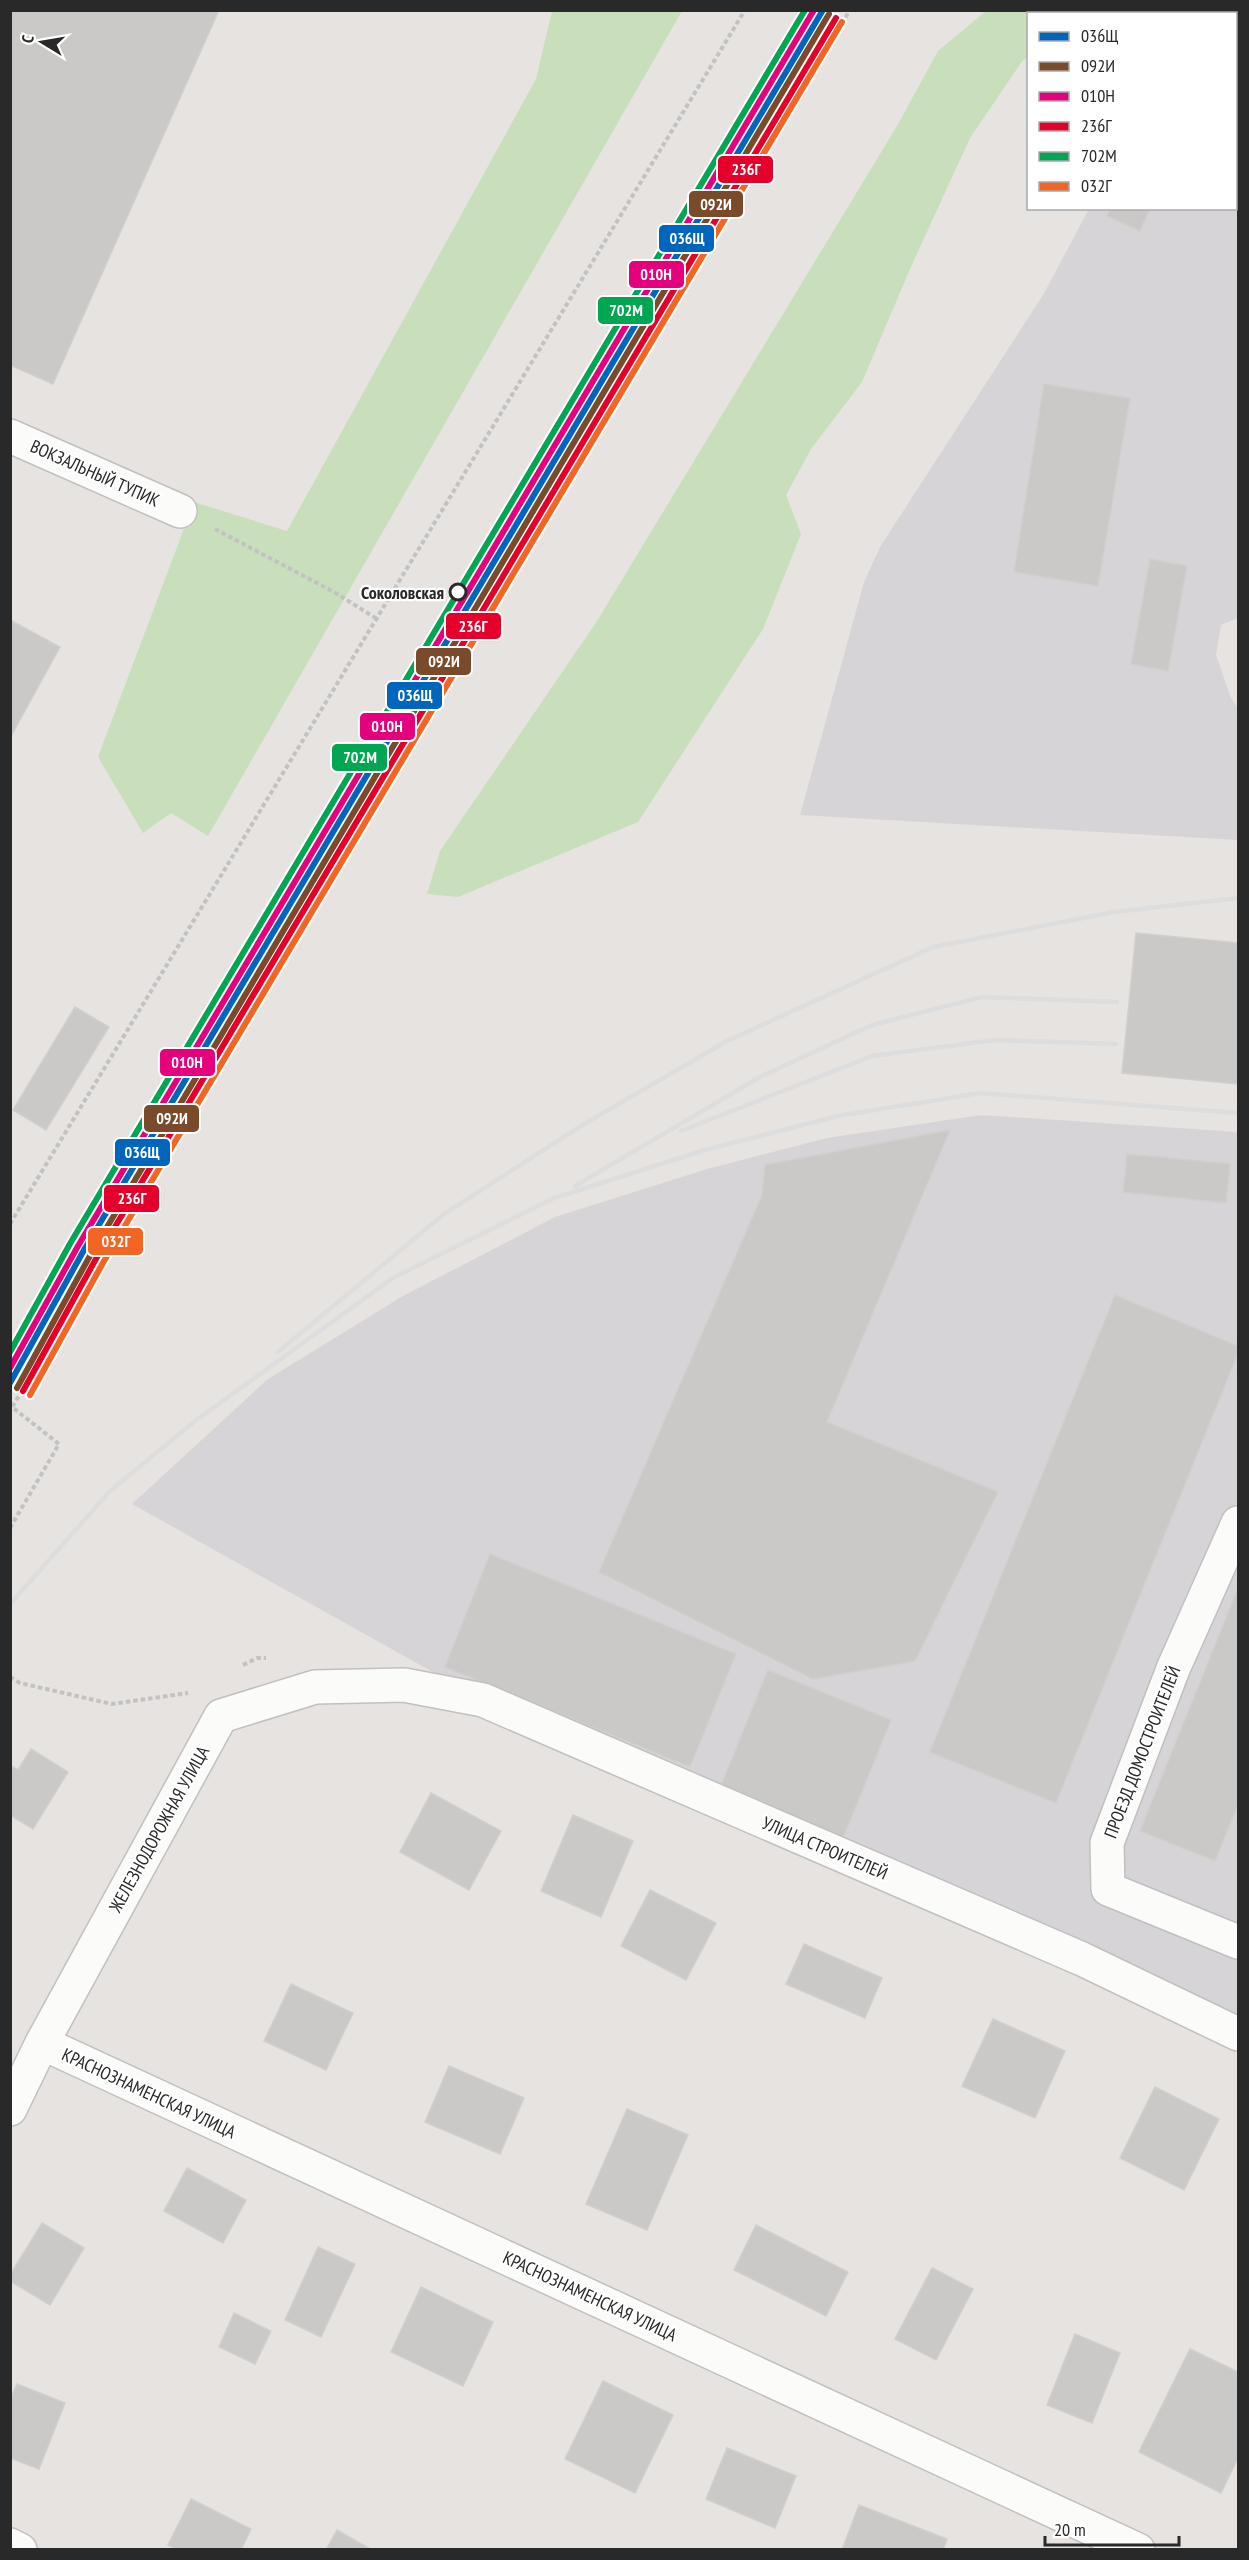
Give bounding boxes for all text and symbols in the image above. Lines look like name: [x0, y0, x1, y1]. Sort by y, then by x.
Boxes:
north arrow: [12, 12, 72, 72]
legend: [1027, 12, 1237, 210]
text: 036Щ: [1081, 24, 1118, 47]
text: С: [17, 33, 38, 45]
text: 092И: [1081, 54, 1115, 77]
text: 010Н: [1081, 84, 1115, 107]
text: 236Г: [1081, 114, 1112, 137]
text: 702М: [1081, 144, 1117, 167]
line badge: 236Г: [717, 155, 774, 184]
text: 236Г: [731, 159, 761, 179]
text: 032Г: [1081, 174, 1112, 197]
line badge: 092И: [688, 190, 744, 218]
text: 092И: [700, 194, 732, 214]
line badge: 036Щ: [658, 224, 715, 253]
text: 036Щ: [670, 228, 704, 248]
line badge: 010Н: [628, 260, 685, 289]
text: 010Н: [640, 264, 672, 284]
line badge: 702М: [597, 296, 654, 325]
text: 702М: [609, 300, 643, 320]
street label: ВОКЗАЛЬНЫЙ ТУПИК: [27, 434, 163, 512]
place label: Соколовская: [361, 581, 444, 604]
marker: Соколовская: [449, 583, 467, 601]
line badge: 236Г: [445, 612, 502, 640]
text: 236Г: [458, 616, 488, 636]
line badge: 092И: [415, 647, 472, 676]
text: 092И: [428, 651, 460, 671]
line badge: 036Щ: [386, 681, 443, 710]
text: 036Щ: [398, 685, 432, 705]
line badge: 010Н: [359, 712, 416, 741]
text: 010Н: [371, 716, 403, 736]
line badge: 702М: [331, 743, 388, 772]
text: 702М: [343, 747, 377, 767]
line badge: 010Н: [159, 1048, 216, 1077]
text: 010Н: [171, 1052, 203, 1072]
line badge: 092И: [143, 1104, 200, 1133]
text: 092И: [156, 1108, 188, 1128]
line badge: 036Щ: [114, 1138, 171, 1167]
text: 036Щ: [125, 1142, 159, 1162]
line badge: 236Г: [103, 1184, 160, 1213]
text: 236Г: [117, 1188, 147, 1208]
line badge: 032Г: [87, 1227, 144, 1256]
text: 032Г: [101, 1231, 131, 1251]
street label: ПРОЕЗД ДОМОСТРОИТЕЛЕЙ: [1099, 1663, 1185, 1841]
street label: ЖЕЛЕЗНОДОРОЖНАЯ УЛИЦА: [103, 1741, 215, 1917]
street label: УЛИЦА СТРОИТЕЛЕЙ: [759, 1811, 891, 1885]
street label: КРАСНОЗНАМЕНСКАЯ УЛИЦА: [58, 2043, 240, 2144]
street label: КРАСНОЗНАМЕНСКАЯ УЛИЦА: [499, 2246, 681, 2347]
scale bar: [1045, 2509, 1178, 2547]
text: 20 m: [1054, 2518, 1086, 2541]

